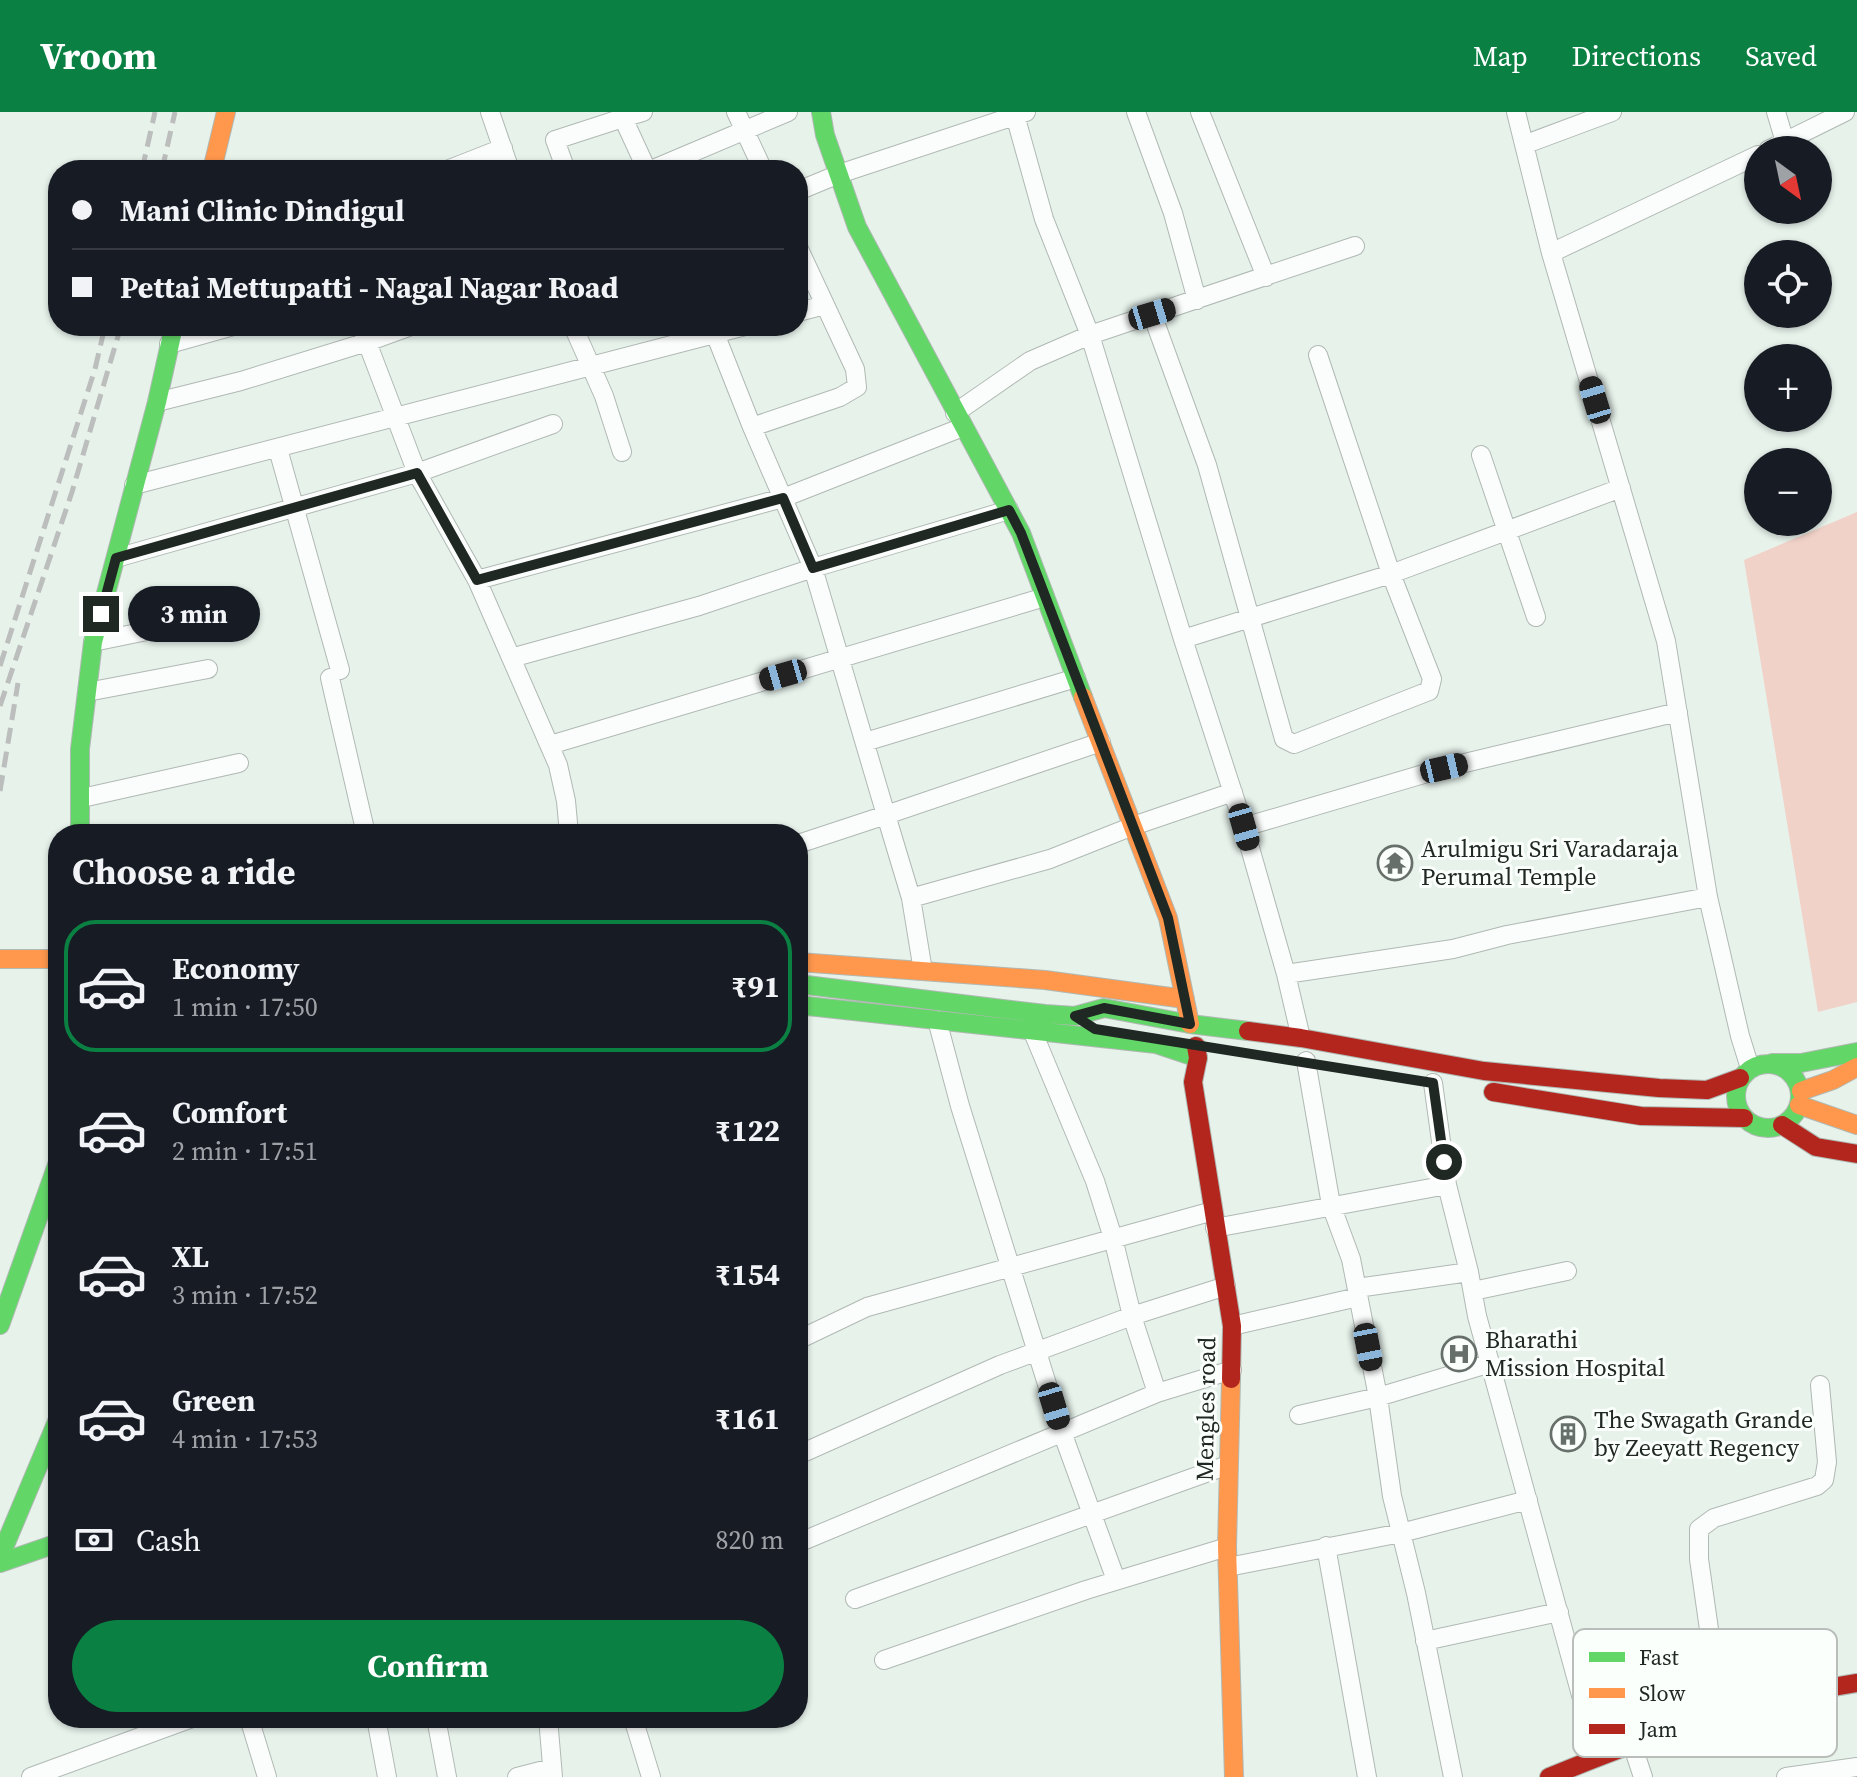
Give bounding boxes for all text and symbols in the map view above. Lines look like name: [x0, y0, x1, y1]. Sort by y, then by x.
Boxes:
text: Vroom: [40, 30, 157, 82]
text: Map: [1473, 37, 1528, 75]
text: Directions: [1572, 37, 1701, 75]
text: Saved: [1745, 37, 1817, 75]
north arrow: [1744, 136, 1832, 224]
map controls: [1744, 136, 1832, 536]
text: Mani Clinic Dindigul: [120, 190, 405, 231]
button: locate: [1744, 240, 1832, 328]
text: Pettai Mettupatti - Nagal Nagar Road: [120, 267, 618, 308]
car: [1126, 296, 1178, 332]
button: +: [1744, 344, 1832, 432]
car: [1577, 374, 1613, 426]
button: −: [1744, 448, 1832, 536]
callout: 3 min: [129, 586, 261, 642]
route end: [83, 596, 119, 632]
text: 3 min: [160, 596, 228, 632]
car: [757, 657, 809, 693]
car: [1418, 751, 1470, 785]
car: [1226, 801, 1262, 853]
place label: Arulmigu Sri Varadaraja Perumal Temple: [1421, 832, 1679, 893]
temple icon: Arulmigu Sri Varadaraja Perumal Temple: [1376, 844, 1414, 882]
text: Choose a ride: [72, 847, 295, 896]
text: Economy: [172, 948, 300, 989]
icon: car: [76, 950, 148, 1022]
text: ₹91: [731, 966, 780, 1007]
text: 1 min · 17:50: [172, 989, 318, 1025]
text: Comfort: [172, 1092, 287, 1133]
icon: car: [76, 1094, 148, 1166]
text: ₹122: [715, 1110, 780, 1151]
text: 2 min · 17:51: [172, 1133, 318, 1169]
route start: [1426, 1144, 1462, 1180]
text: XL: [172, 1236, 209, 1277]
icon: car: [76, 1238, 148, 1310]
text: ₹154: [715, 1254, 780, 1295]
text: 3 min · 17:52: [172, 1277, 318, 1313]
car: [1352, 1321, 1384, 1373]
place label: Bharathi Mission Hospital: [1485, 1323, 1665, 1384]
hospital icon: Bharathi Mission Hospital: [1440, 1335, 1478, 1373]
street label: Mengles road: [1188, 1336, 1223, 1482]
text: Green: [172, 1380, 255, 1421]
car: [1036, 1380, 1072, 1432]
icon: car: [76, 1382, 148, 1454]
text: ₹161: [715, 1398, 780, 1439]
place label: The Swagath Grande by Zeeyatt Regency: [1594, 1403, 1813, 1464]
building icon: The Swagath Grande by Zeeyatt Regency: [1549, 1415, 1587, 1453]
text: 4 min · 17:53: [172, 1421, 318, 1457]
icon: cash: [72, 1518, 116, 1562]
text: Cash: [136, 1520, 201, 1561]
text: 820 m: [716, 1522, 784, 1558]
button: Confirm: [72, 1620, 784, 1712]
legend: [1573, 1629, 1837, 1757]
text: Fast: [1639, 1642, 1680, 1672]
text: Slow: [1639, 1678, 1686, 1708]
text: Jam: [1638, 1714, 1678, 1744]

